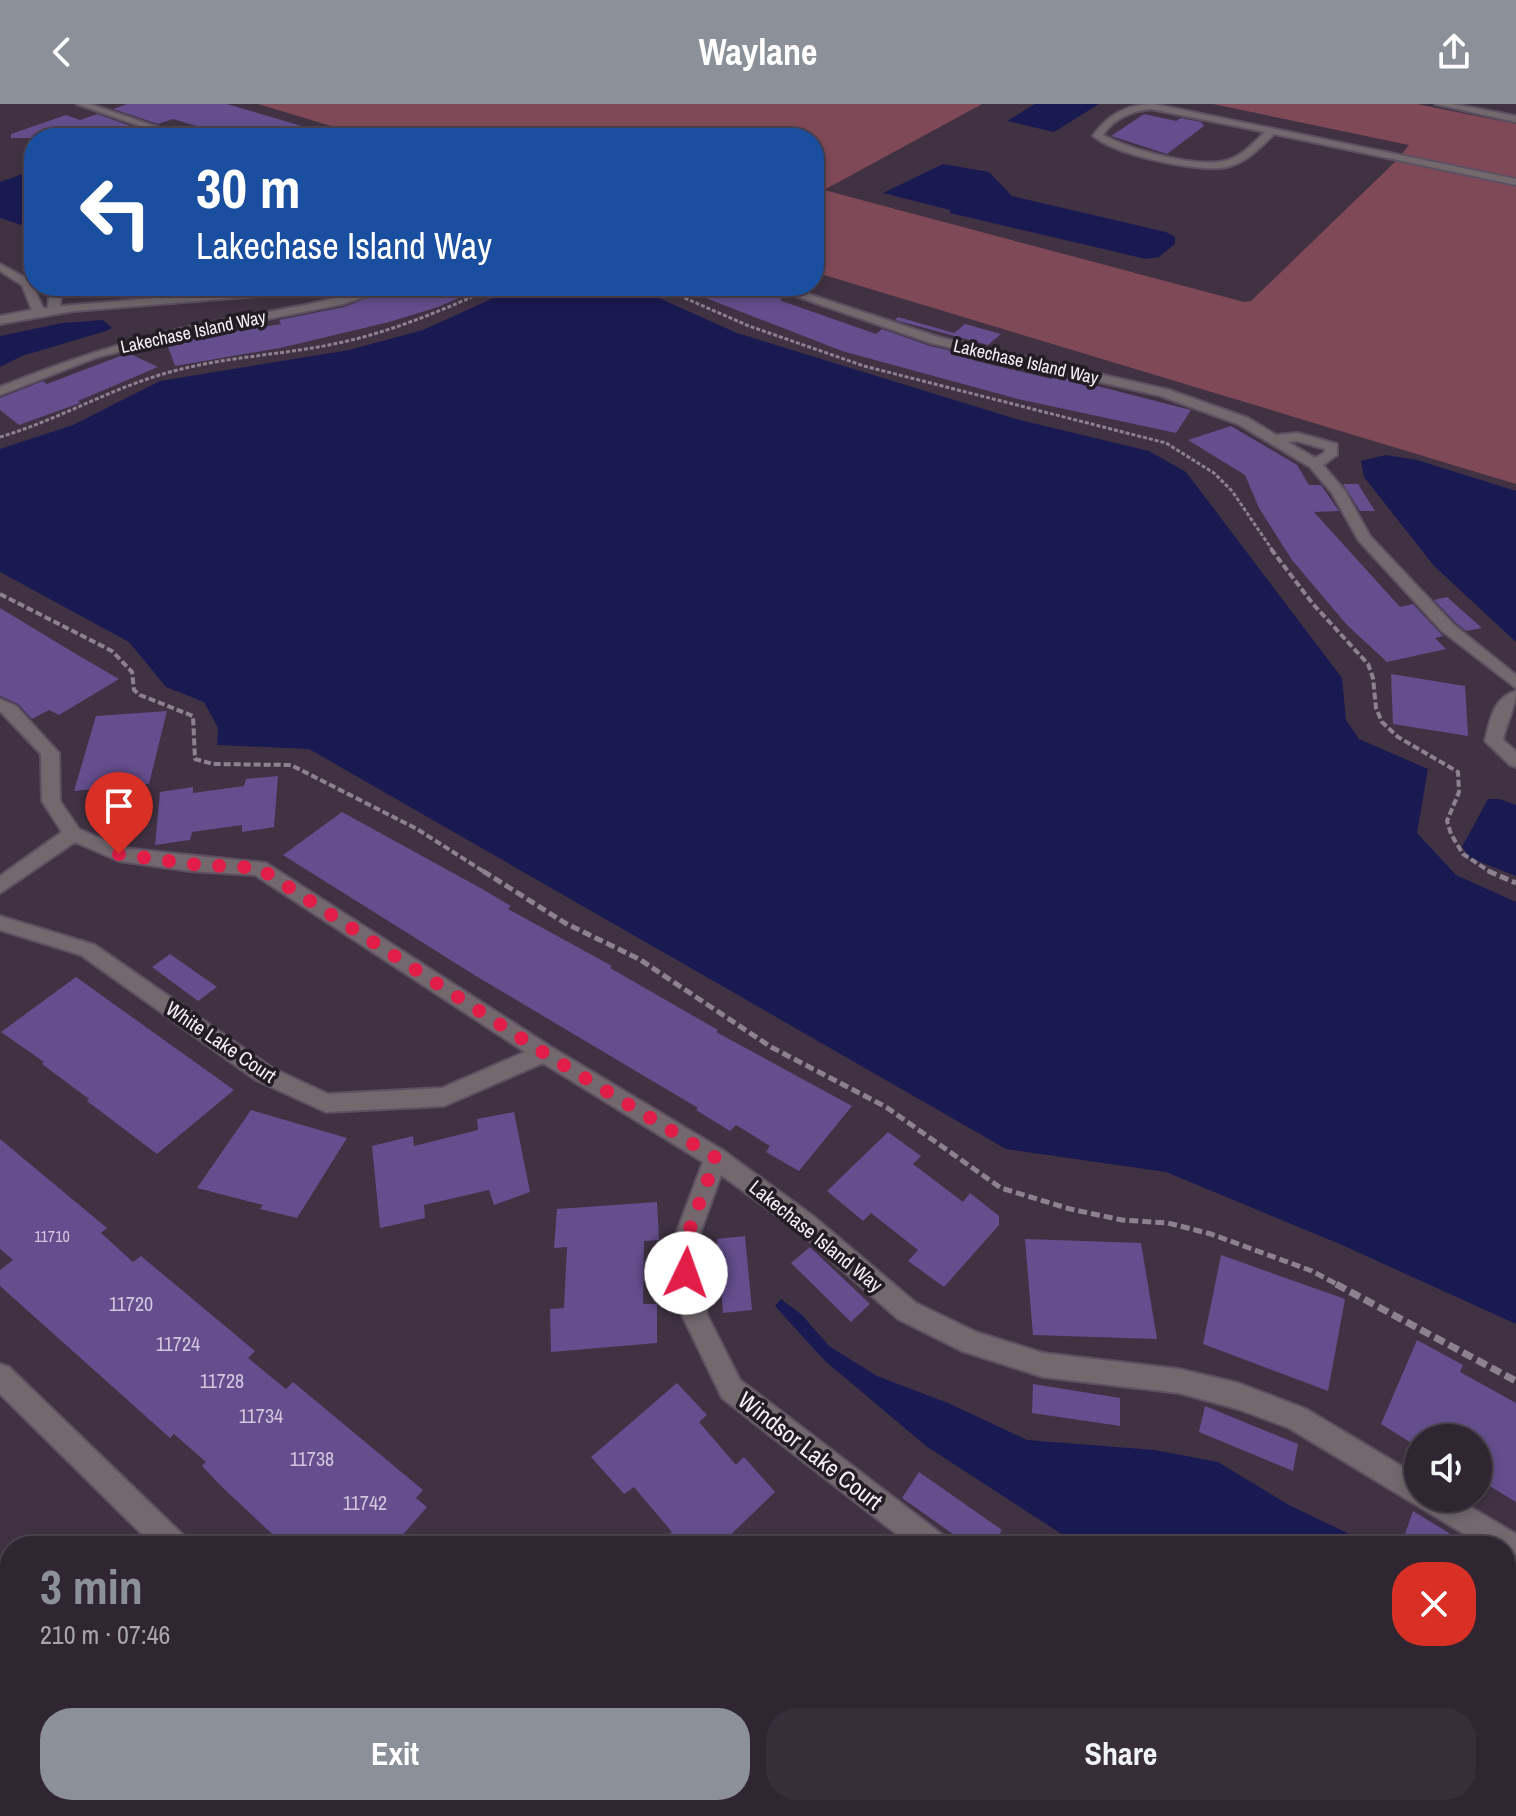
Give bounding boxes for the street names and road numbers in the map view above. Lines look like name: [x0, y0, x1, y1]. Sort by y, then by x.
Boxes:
street label: Lakechase Island Way: [118, 304, 268, 359]
street label: Lakechase Island Way: [951, 333, 1102, 390]
street label: White Lake Court: [161, 995, 282, 1089]
street label: Lakechase Island Way: [744, 1173, 889, 1298]
street label: Windsor Lake Court: [732, 1384, 890, 1517]

